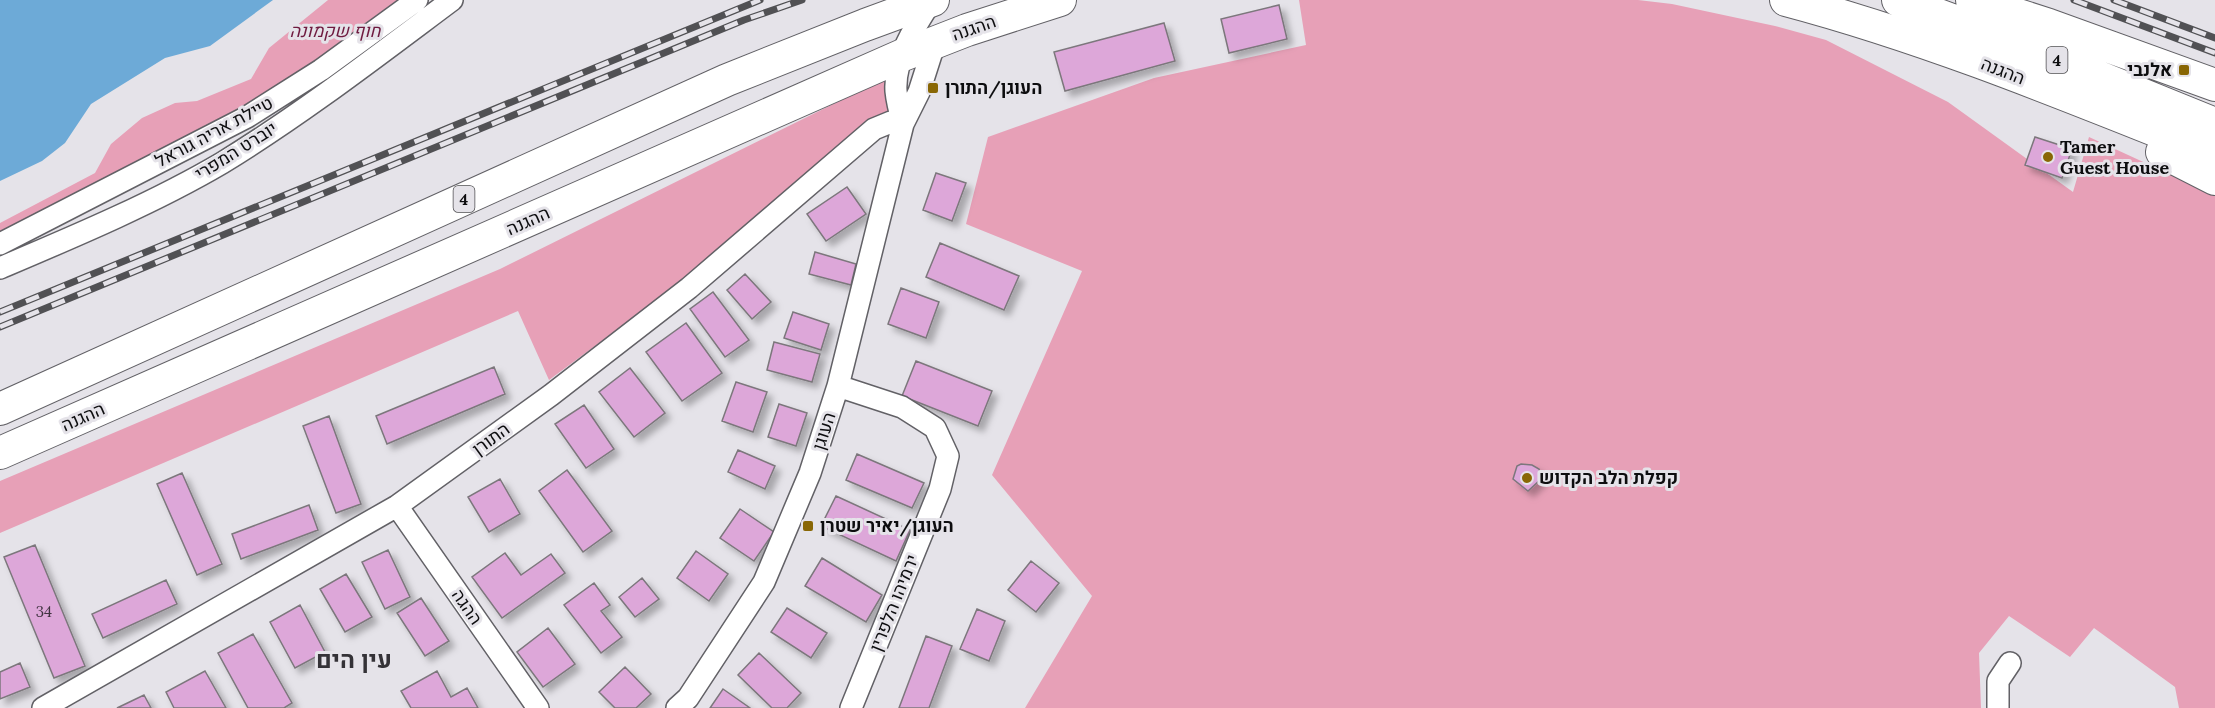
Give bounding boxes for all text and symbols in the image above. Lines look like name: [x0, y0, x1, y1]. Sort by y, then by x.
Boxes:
street label: ההגנה: [949, 9, 999, 46]
park label: חוף שקמונה: [290, 19, 382, 42]
road number: 4: [2046, 47, 2068, 73]
street label: ההגנה: [1978, 52, 2028, 89]
place label: אלנבי: [2127, 58, 2172, 81]
marker: אלנבי: [2177, 63, 2191, 77]
place label: העוגן/התורן: [945, 76, 1042, 99]
marker: העוגן/התורן: [926, 81, 940, 95]
street label: טיילת אריה גוראל: [151, 91, 277, 172]
street label: יוברט המפרי: [190, 116, 281, 185]
place label: Tamer Guest House: [2060, 135, 2169, 179]
marker: Tamer Guest House: [2041, 150, 2055, 164]
road number: 4: [454, 186, 474, 212]
street label: ההגנה: [502, 201, 553, 240]
street label: ההגנה: [57, 397, 108, 436]
street label: העוגן: [807, 409, 840, 453]
street label: התורן: [467, 417, 514, 460]
place label: קפלת הלב הקדוש: [1539, 466, 1678, 489]
marker: קפלת הלב הקדוש: [1520, 471, 1534, 485]
place label: העוגן/יאיר שטרן: [820, 514, 954, 537]
marker: העוגן/יאיר שטרן: [801, 519, 815, 533]
street label: ירמיהו הלפרין: [864, 551, 923, 655]
street label: ההגה: [447, 584, 488, 629]
house number: 34: [36, 602, 52, 621]
district label: עין הים: [316, 644, 392, 675]

